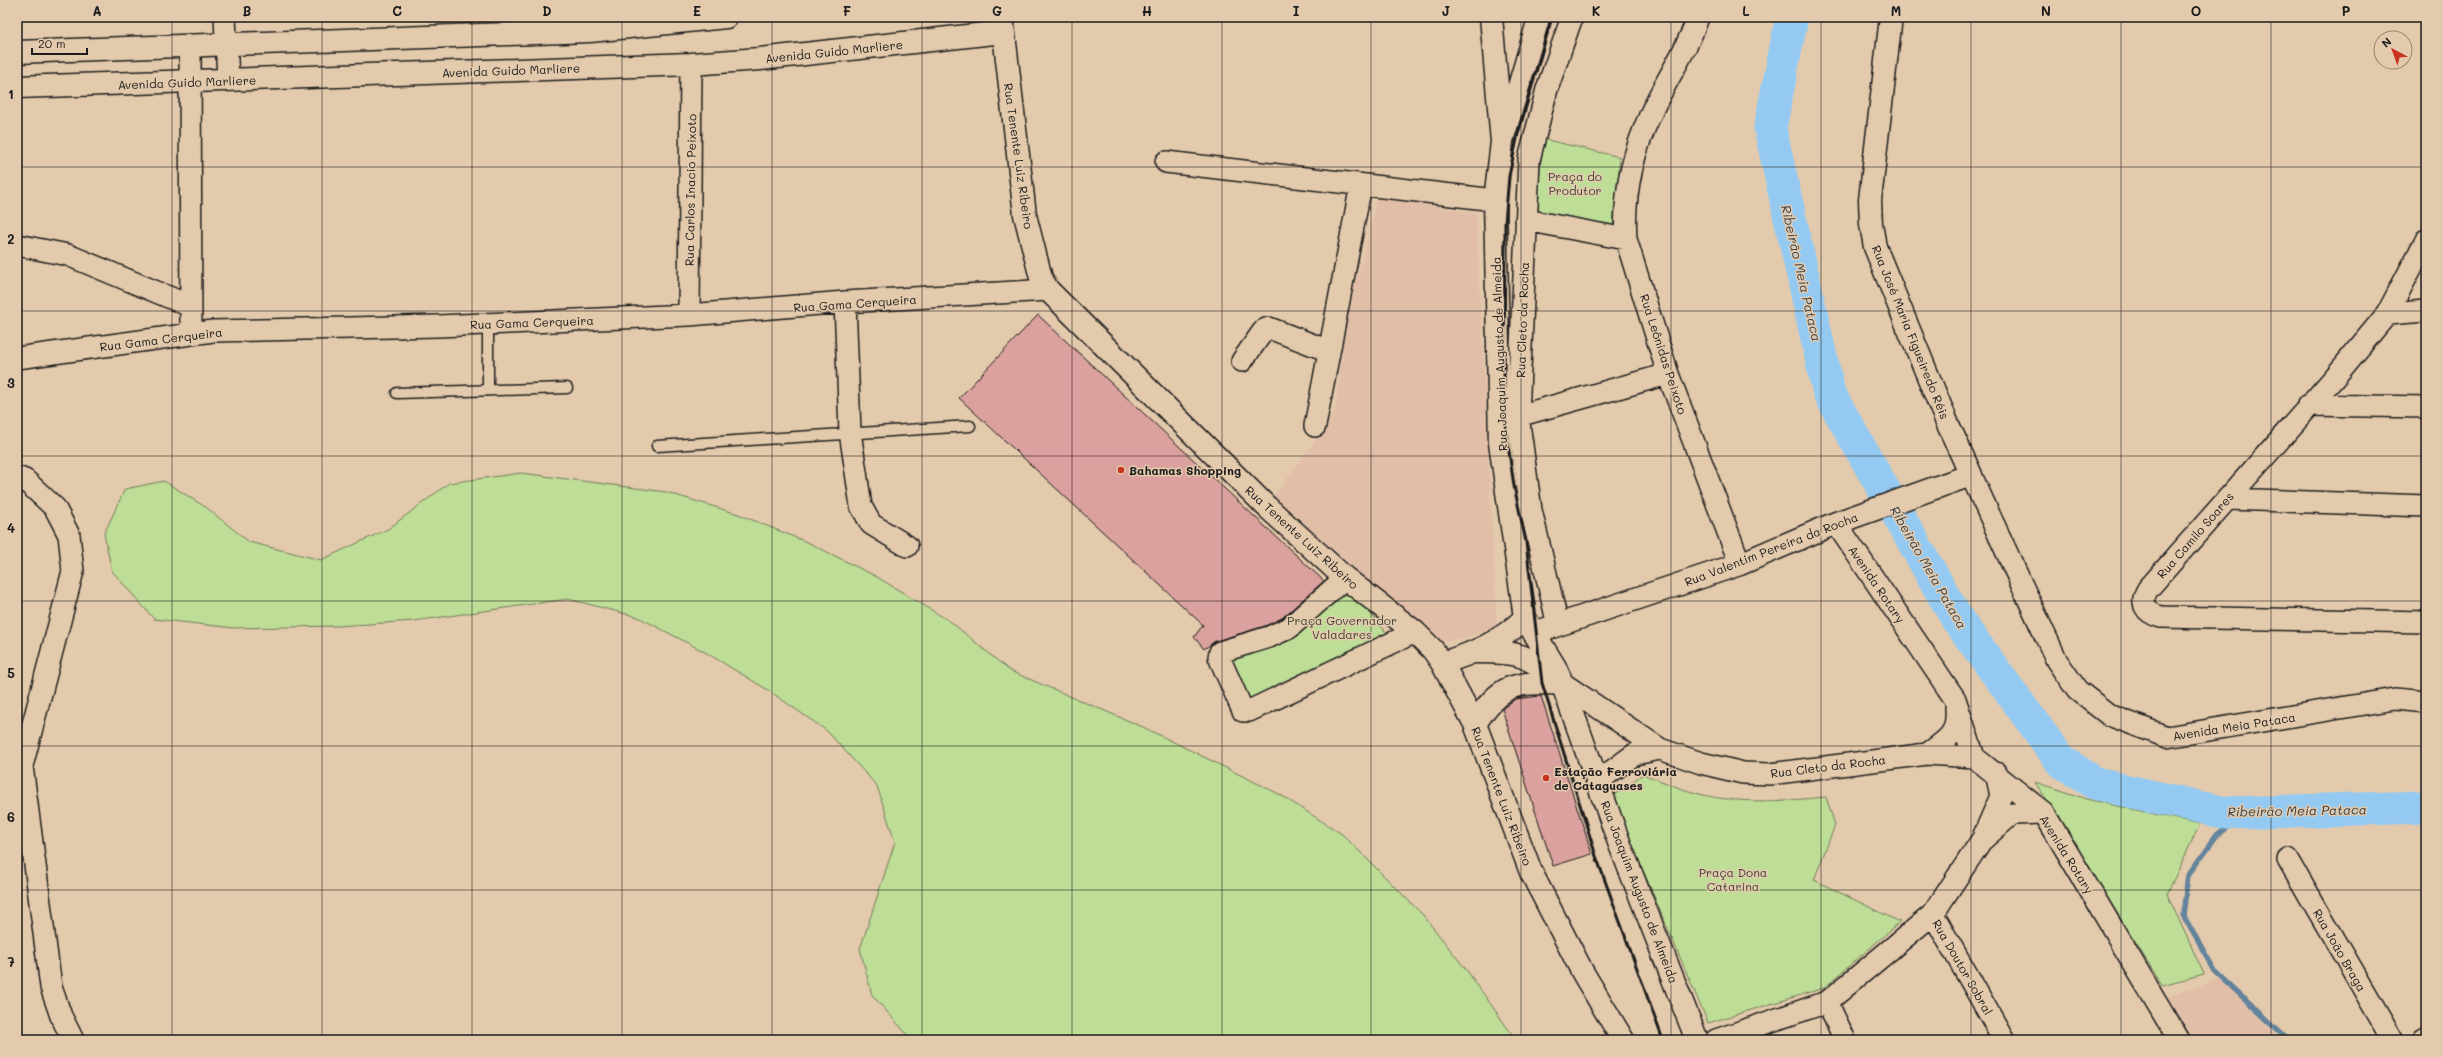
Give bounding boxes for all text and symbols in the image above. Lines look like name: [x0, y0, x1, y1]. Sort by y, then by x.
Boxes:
text: A: [92, 2, 102, 19]
text: B: [243, 2, 252, 19]
text: C: [392, 2, 402, 19]
text: D: [542, 2, 552, 19]
text: E: [693, 2, 701, 19]
text: F: [843, 2, 851, 19]
text: G: [992, 2, 1002, 19]
text: H: [1142, 2, 1152, 19]
text: I: [1293, 2, 1300, 19]
text: J: [1442, 2, 1450, 19]
text: K: [1592, 2, 1601, 19]
text: L: [1742, 2, 1750, 19]
text: M: [1891, 2, 1901, 19]
text: N: [2041, 2, 2051, 19]
text: O: [2191, 2, 2201, 19]
text: P: [2342, 2, 2351, 19]
scale bar: [32, 30, 87, 56]
north arrow: [2373, 30, 2413, 70]
text: N: [2378, 34, 2394, 50]
text: 20 m: [38, 35, 66, 51]
street label: Avenida Guido Marliere: [764, 36, 904, 66]
street label: Avenida Guido Marliere: [442, 60, 580, 80]
street label: Avenida Guido Marliere: [118, 72, 256, 92]
street label: Rua Tenente Luiz Ribeiro: [1001, 82, 1037, 230]
text: 1: [8, 85, 14, 102]
street label: Rua Carlos Inacio Peixoto: [681, 114, 699, 266]
park label: Praça do Produtor: [1548, 168, 1602, 198]
water label: Ribeirão Meia Pataca: [1778, 203, 1826, 343]
text: 2: [7, 230, 15, 247]
street label: Rua José Maria Figueiredo Réis: [1869, 243, 1953, 421]
street label: Rua Joaquim Augusto de Almeida: [1488, 257, 1510, 451]
street label: Rua Cleto da Rocha: [1512, 262, 1532, 378]
street label: Rua Gama Cerqueira: [793, 291, 917, 315]
street label: Rua Leônidas Peixoto: [1637, 292, 1691, 416]
street label: Rua Gama Cerqueira: [470, 312, 594, 332]
street label: Rua Gama Cerqueira: [99, 324, 223, 354]
text: 3: [7, 374, 15, 391]
place label: Bahamas Shopping: [1129, 462, 1241, 478]
marker: Bahamas Shopping: [1116, 465, 1126, 475]
street label: Rua Tenente Luiz Ribeiro: [1242, 482, 1362, 592]
street label: Rua Camilo Soares: [2153, 488, 2237, 582]
water label: Ribeirão Meia Pataca: [1887, 502, 1971, 632]
street label: Rua Valentim Pereira da Rocha: [1682, 508, 1860, 590]
text: 4: [7, 519, 15, 536]
street label: Avenida Rotary: [1845, 542, 1909, 626]
park label: Praça Governador Valadares: [1287, 612, 1397, 642]
text: 5: [7, 664, 15, 681]
street label: Avenida Meia Pataca: [2171, 708, 2297, 744]
street label: Rua Tenente Luiz Ribeiro: [1468, 724, 1536, 868]
street label: Rua Cleto da Rocha: [1770, 751, 1886, 781]
place label: Estação Ferroviária de Cataguases: [1554, 763, 1677, 793]
marker: Estação Ferroviária de Cataguases: [1541, 773, 1551, 783]
street label: Rua Joaquim Augusto de Almeida: [1598, 798, 1682, 986]
water label: Ribeirão Meia Pataca: [2227, 800, 2367, 820]
text: 6: [7, 808, 15, 825]
street label: Avenida Rotary: [2036, 812, 2098, 896]
park label: Praça Dona Catarina: [1699, 864, 1767, 894]
street label: Rua João Braga: [2310, 906, 2370, 994]
street label: Rua Doutor Sobral: [1929, 916, 1997, 1018]
text: 7: [7, 953, 15, 970]

